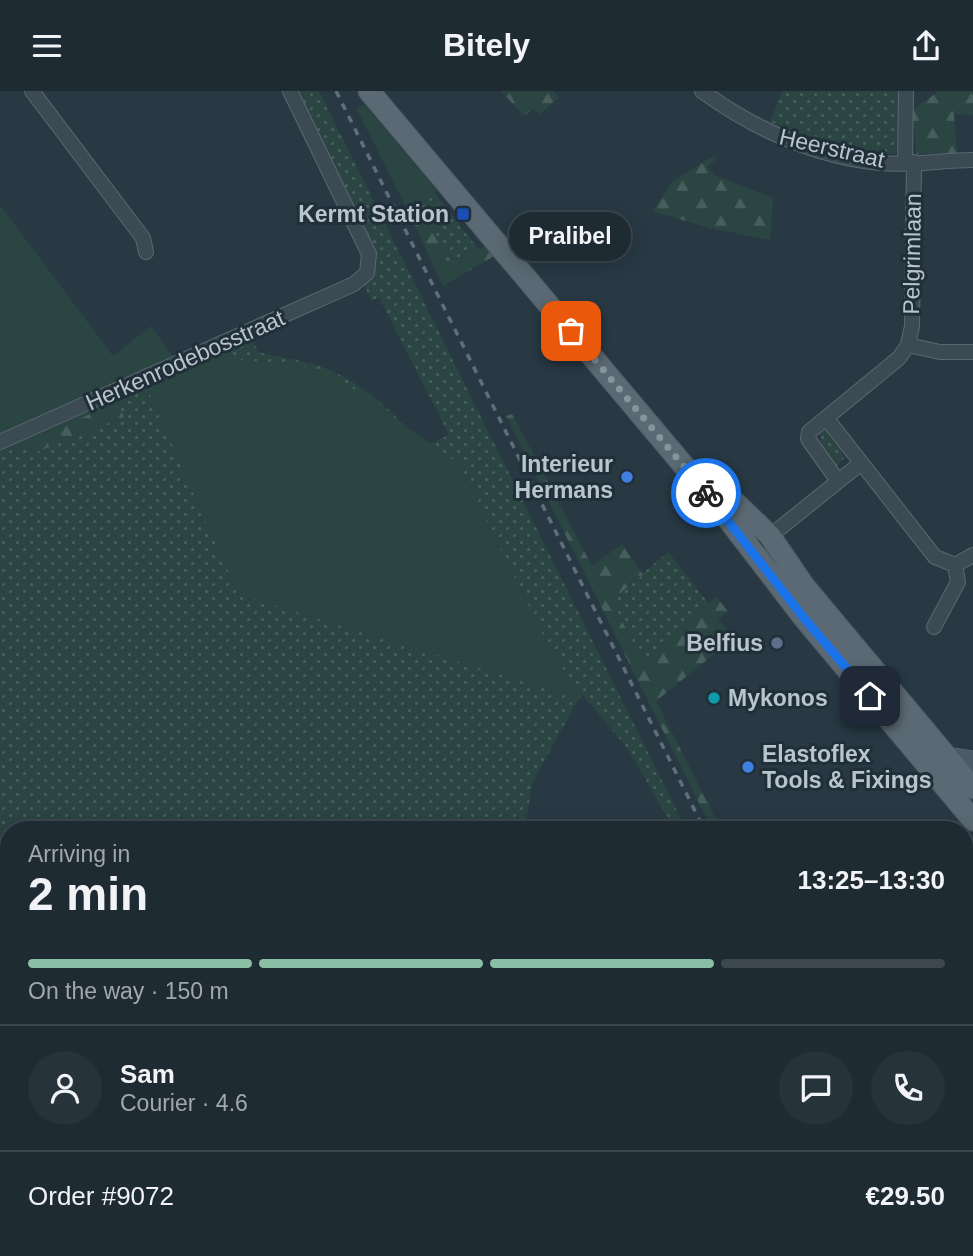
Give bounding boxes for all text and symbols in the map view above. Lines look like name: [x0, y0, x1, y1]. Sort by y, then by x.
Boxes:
icon: menu: [28, 27, 66, 65]
text: Bitely: [443, 27, 530, 63]
icon: share: [907, 27, 945, 65]
street label: Heerstraat: [777, 123, 888, 173]
street label: Pelgrimlaan: [898, 193, 926, 315]
place label: Kermt Station: [298, 201, 449, 227]
marker: Kermt Station: [455, 206, 471, 222]
callout: Pralibel: [510, 212, 632, 261]
text: Pralibel: [528, 223, 612, 249]
pin: [541, 301, 601, 361]
street label: Herkenrodebosstraat: [82, 304, 289, 416]
icon: bag: [552, 312, 590, 350]
place label: Interieur Hermans: [515, 451, 613, 503]
courier: [671, 458, 741, 528]
marker: Interieur Hermans: [619, 469, 635, 485]
icon: bike: [687, 474, 725, 512]
place label: Belfius: [686, 630, 763, 656]
marker: Belfius: [769, 635, 785, 651]
pin: [840, 666, 900, 726]
icon: home: [851, 677, 889, 715]
place label: Mykonos: [728, 685, 828, 711]
marker: Mykonos: [706, 690, 722, 706]
place label: Elastoflex Tools & Fixings: [762, 741, 932, 793]
marker: Elastoflex Tools & Fixings: [740, 759, 756, 775]
text: Arriving in: [28, 841, 130, 867]
text: 13:25–13:30: [798, 865, 945, 895]
text: 2 min: [28, 868, 148, 920]
text: On the way · 150 m: [28, 978, 229, 1004]
button: person: [28, 1051, 102, 1125]
button: chat: [779, 1051, 853, 1125]
button: phone: [871, 1051, 945, 1125]
text: Sam: [120, 1059, 175, 1089]
text: Courier · 4.6: [120, 1090, 248, 1116]
text: Order #9072: [28, 1181, 174, 1211]
text: €29.50: [865, 1181, 945, 1211]

